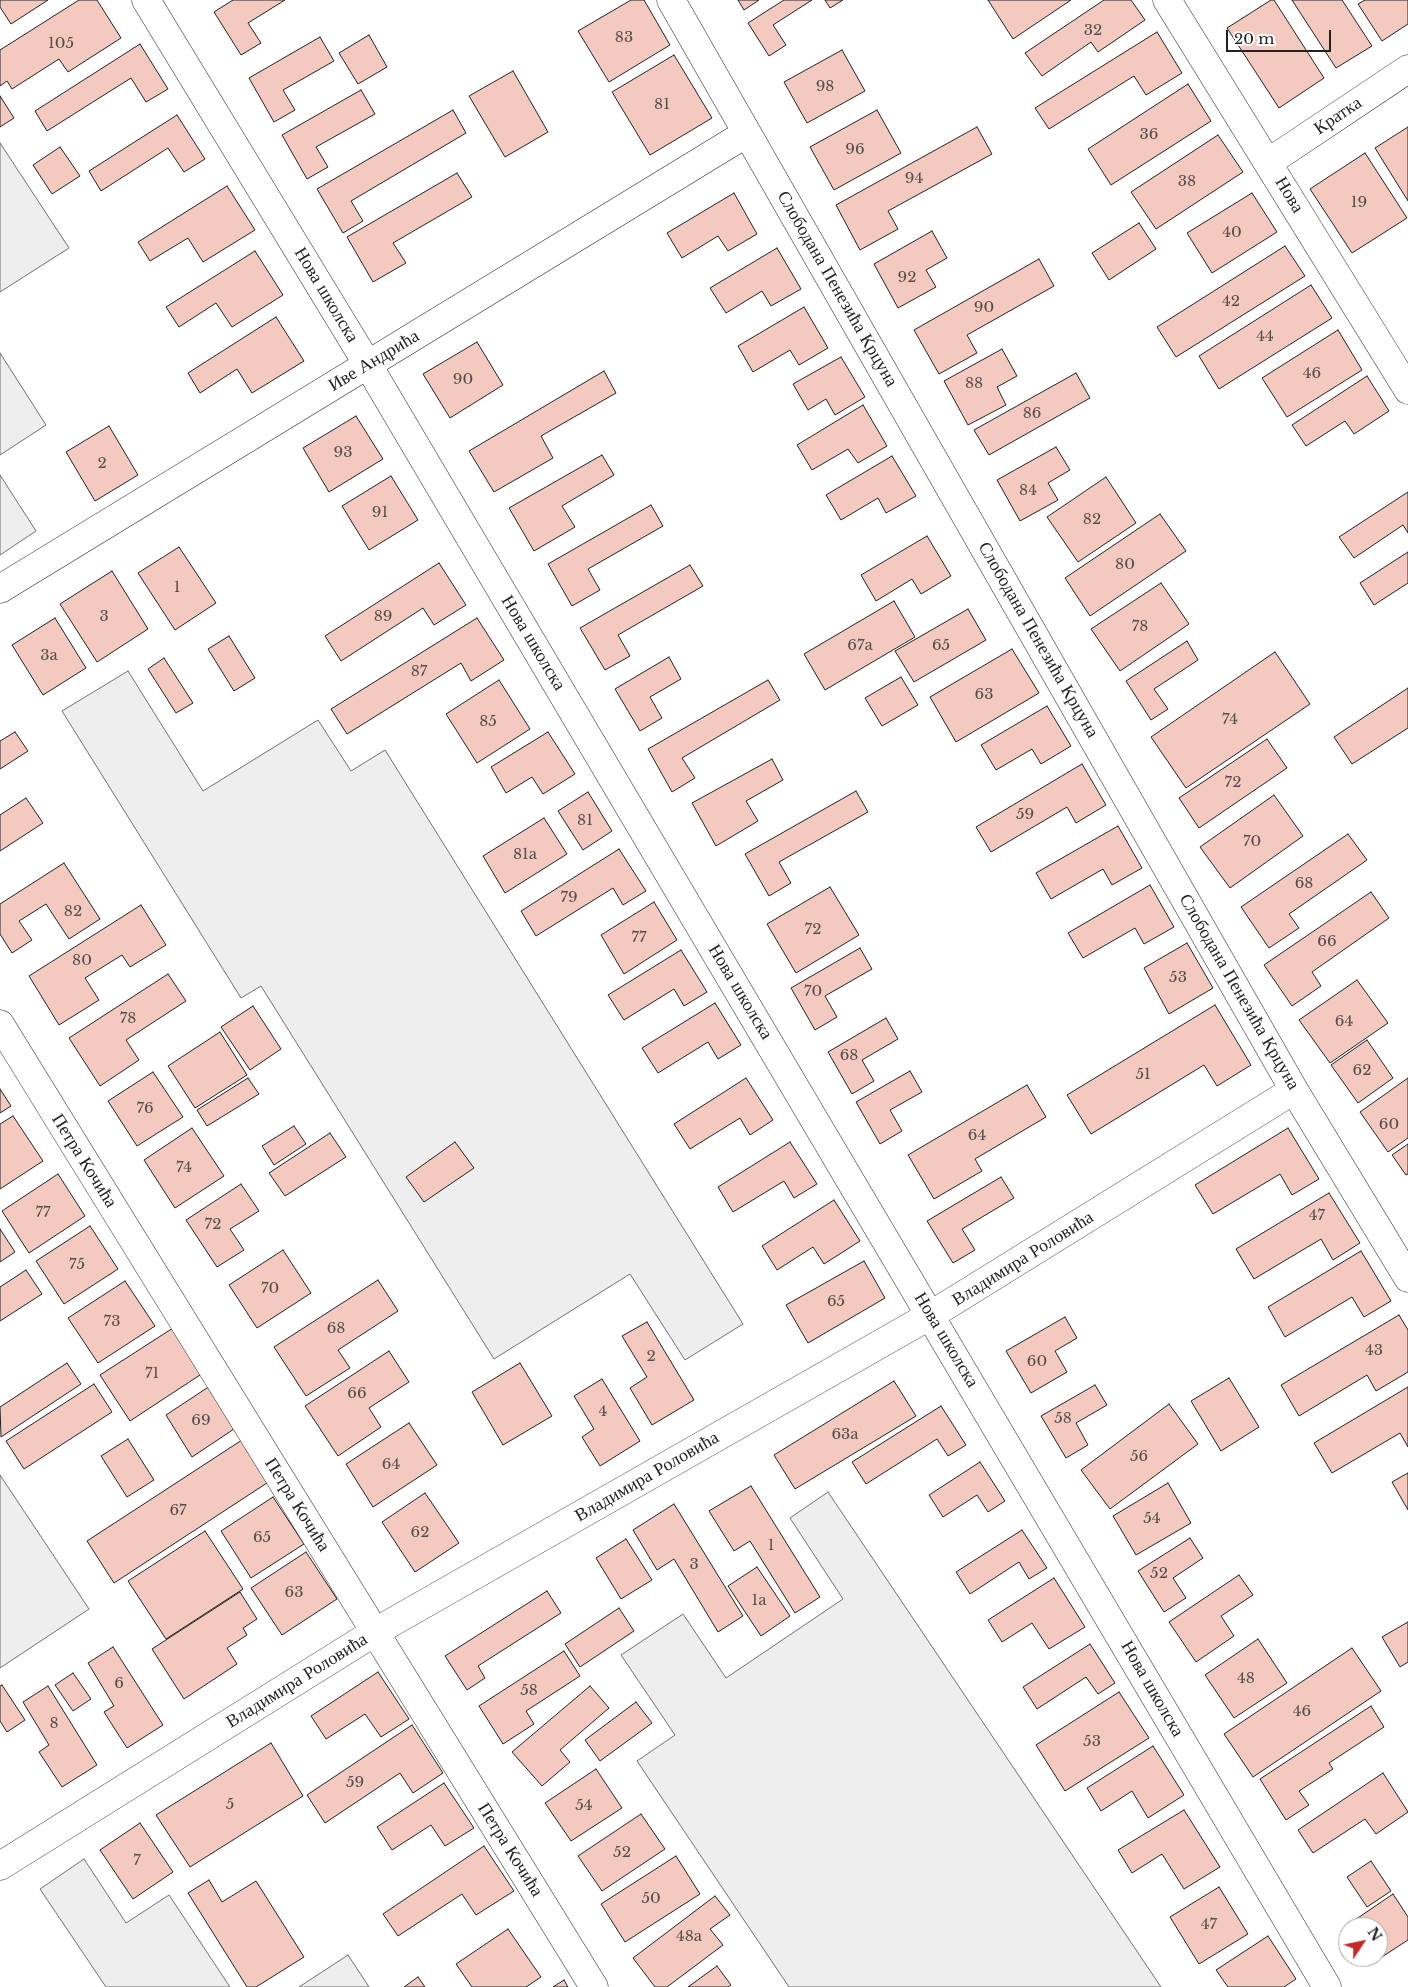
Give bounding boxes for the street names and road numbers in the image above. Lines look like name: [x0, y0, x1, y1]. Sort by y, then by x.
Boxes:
street label: Кратка: [1310, 92, 1366, 140]
street label: Нова: [1270, 173, 1308, 217]
street label: Слободана Пенезића Крцуна: [772, 187, 902, 391]
street label: Нова школска: [289, 243, 363, 347]
street label: Иве Андрића: [325, 325, 423, 397]
street label: Слободана Пенезића Крцуна: [973, 538, 1103, 742]
street label: Нова школска: [496, 591, 570, 695]
street label: Слободана Пенезића Крцуна: [1174, 890, 1304, 1094]
street label: Нова школска: [703, 940, 777, 1044]
street label: Петра Кочића: [47, 1110, 121, 1212]
street label: Владимира Роловића: [948, 1207, 1098, 1311]
street label: Нова школска: [909, 1288, 983, 1392]
street label: Владимира Роловића: [571, 1427, 723, 1527]
street label: Петра Кочића: [260, 1454, 334, 1556]
street label: Владимира Роловића: [222, 1629, 372, 1733]
street label: Нова школска: [1116, 1637, 1188, 1741]
street label: Петра Кочића: [473, 1799, 547, 1901]

